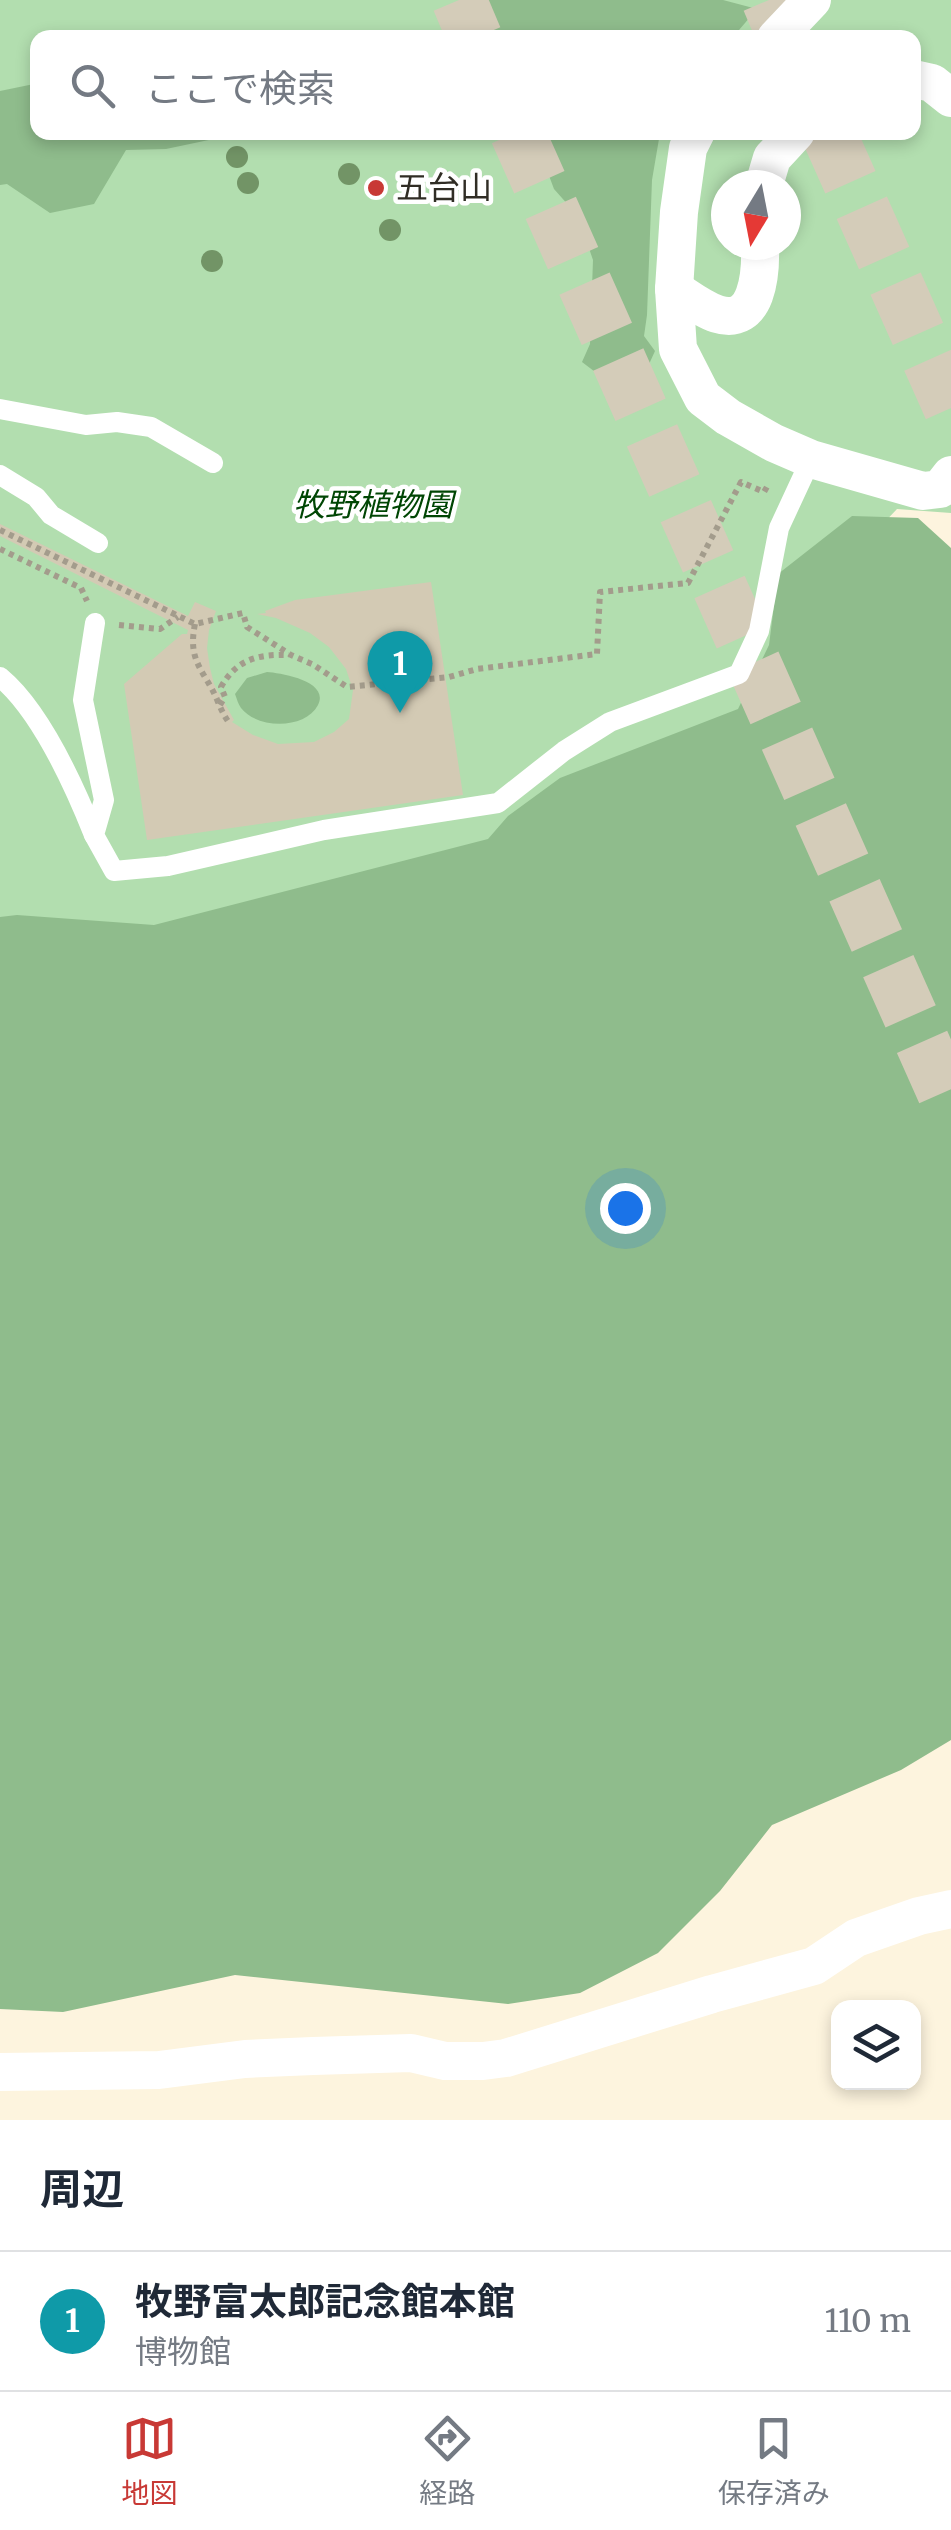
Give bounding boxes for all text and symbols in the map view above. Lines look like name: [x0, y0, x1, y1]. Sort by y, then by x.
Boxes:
search box: [30, 30, 921, 140]
icon: search: [65, 58, 120, 113]
text: ここで検索: [145, 65, 335, 112]
place label: 五台山: [396, 168, 492, 208]
north arrow: [711, 170, 801, 260]
marker: 五台山: [365, 177, 387, 199]
park label: 牧野植物園: [293, 485, 457, 525]
pin: 1: [368, 630, 432, 713]
your location: [600, 1183, 651, 1234]
map controls: [831, 2000, 921, 2090]
button: layers: [831, 2000, 921, 2090]
text: 周辺: [40, 2163, 124, 2215]
text: 牧野富太郎記念館本館: [135, 2278, 515, 2325]
text: 1: [65, 2301, 80, 2341]
text: 110 m: [824, 2301, 911, 2341]
text: 博物館: [135, 2332, 231, 2372]
tab: 地図: [121, 2411, 177, 2511]
tab: 経路: [419, 2411, 476, 2511]
tab: 保存済み: [718, 2411, 830, 2511]

